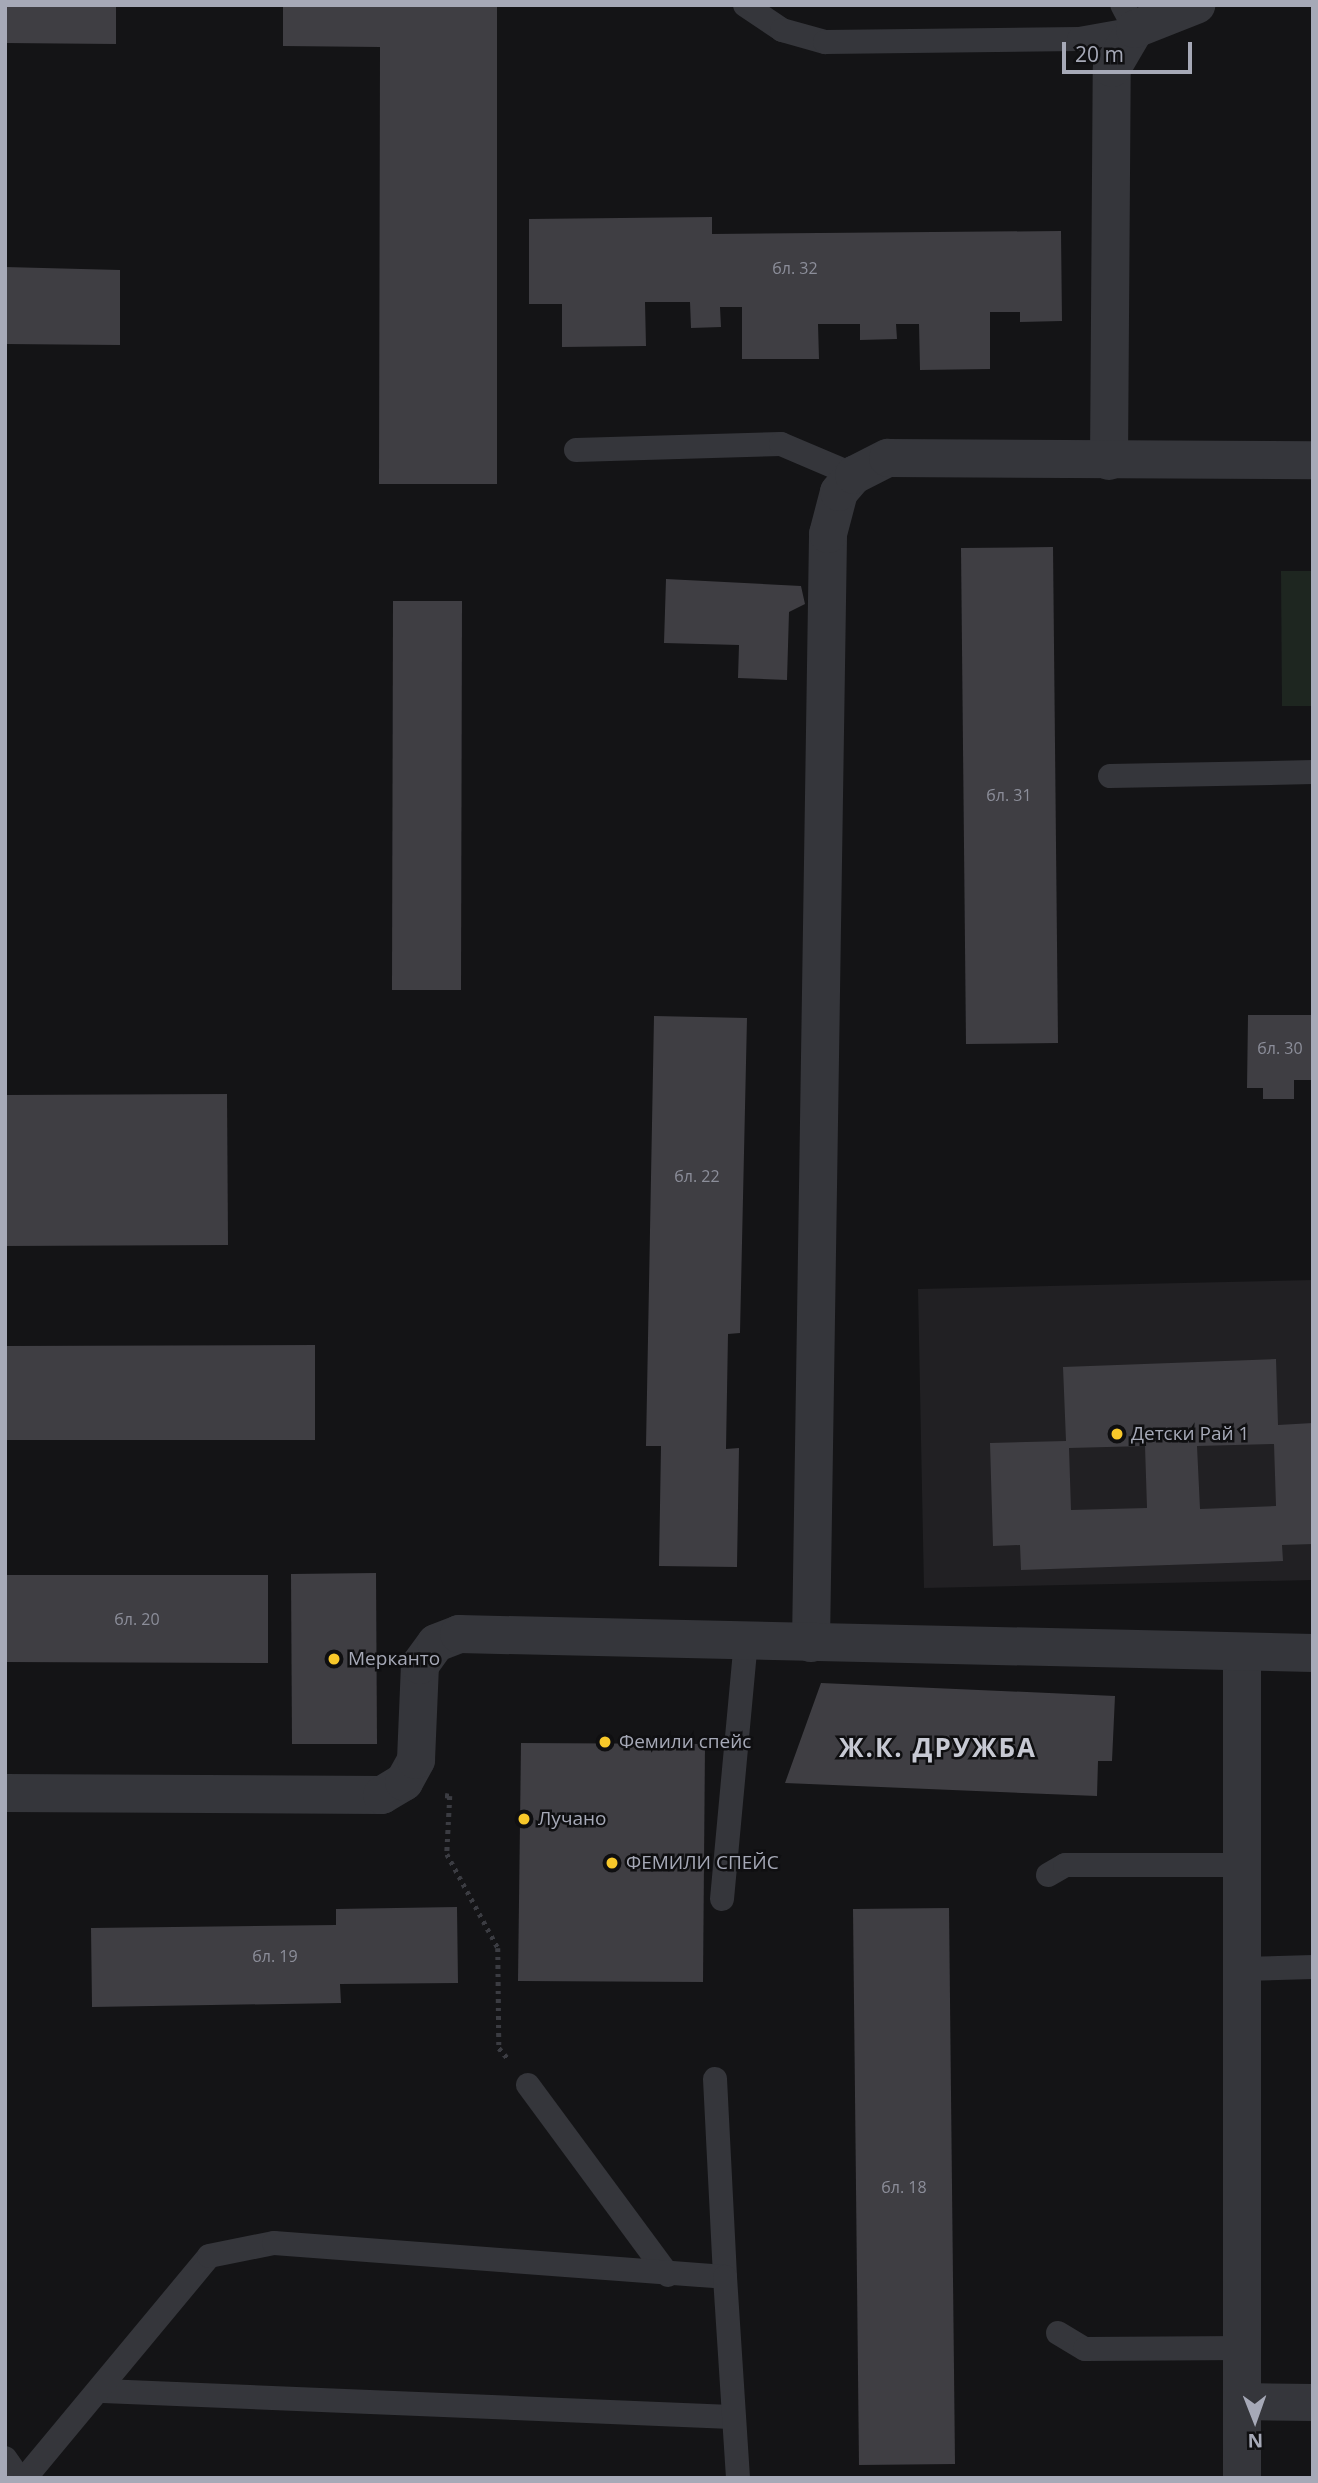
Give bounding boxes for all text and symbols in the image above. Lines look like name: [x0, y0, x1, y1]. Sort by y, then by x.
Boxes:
scale bar: [1066, 28, 1196, 72]
text: 20 m: [1075, 40, 1124, 68]
house number: бл. 32: [772, 258, 818, 278]
house number: бл. 31: [986, 785, 1032, 805]
house number: бл. 30: [1257, 1038, 1303, 1058]
house number: бл. 22: [674, 1166, 720, 1186]
place label: Детски Рай 1: [1131, 1423, 1249, 1445]
marker: Детски Рай 1: [1109, 1426, 1125, 1442]
house number: бл. 20: [114, 1609, 160, 1629]
place label: Мерканто: [348, 1648, 440, 1670]
marker: Мерканто: [326, 1651, 342, 1667]
place label: Фемили спейс: [619, 1731, 751, 1753]
district label: Ж.К. ДРУЖБА: [840, 1732, 1036, 1764]
marker: Фемили спейс: [597, 1734, 613, 1750]
place label: Лучано: [538, 1808, 606, 1830]
marker: Лучано: [516, 1811, 532, 1827]
place label: ФЕМИЛИ СПЕЙС: [626, 1852, 779, 1874]
marker: ФЕМИЛИ СПЕЙС: [604, 1855, 620, 1871]
house number: бл. 19: [252, 1946, 298, 1966]
house number: бл. 18: [881, 2177, 927, 2197]
north arrow: [1220, 2385, 1290, 2455]
text: N: [1247, 2428, 1263, 2454]

